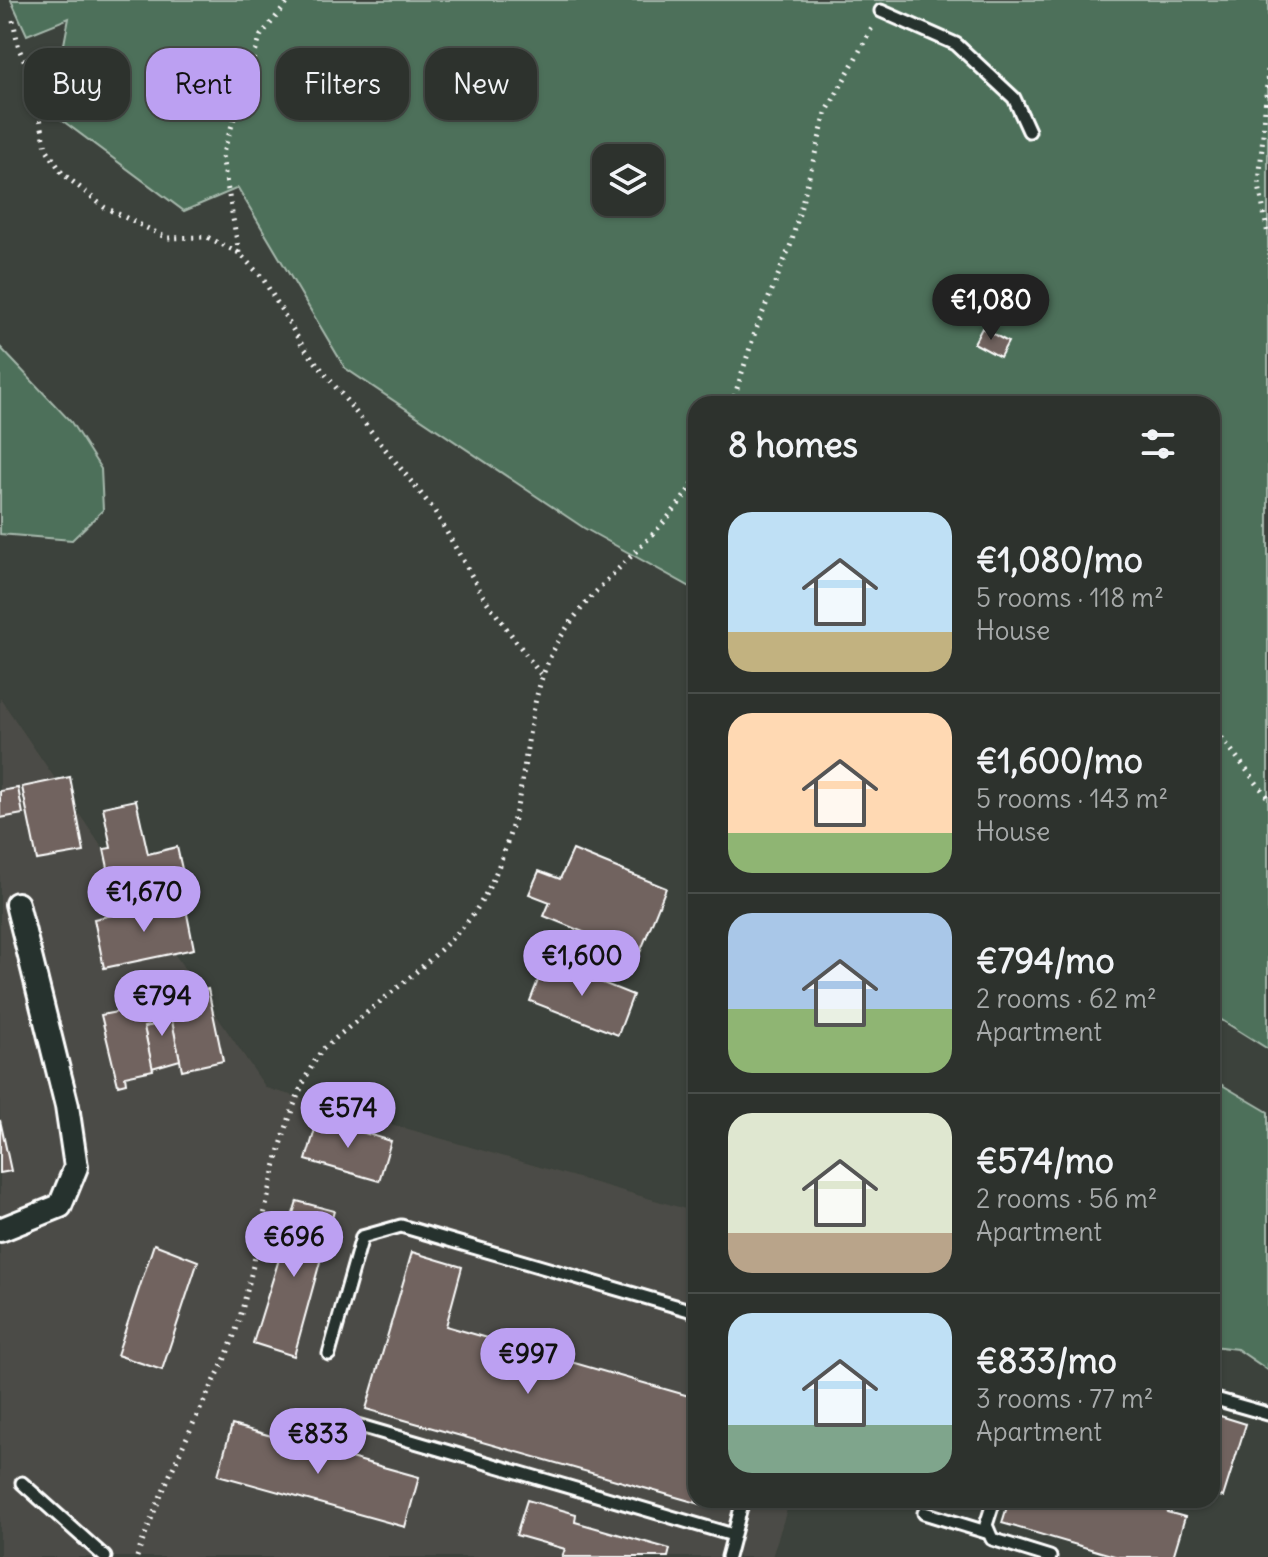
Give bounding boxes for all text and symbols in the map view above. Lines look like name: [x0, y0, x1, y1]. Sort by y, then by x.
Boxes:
chip: Buy: [24, 48, 130, 120]
chip: Rent: [146, 48, 260, 120]
chip: Filters: [276, 48, 409, 120]
chip: New: [425, 48, 537, 120]
map controls: [592, 144, 664, 216]
button: layers: [592, 144, 664, 216]
pin: €1,080: [926, 274, 1056, 342]
text: €1,080: [950, 283, 1032, 316]
icon: filters: [1136, 422, 1180, 466]
text: 8 homes: [728, 423, 858, 466]
text: €1,080/mo: [976, 538, 1143, 581]
icon: home: [792, 544, 888, 640]
text: 5 rooms · 118 m²: [976, 581, 1164, 614]
text: House: [976, 614, 1050, 647]
text: €1,600/mo: [976, 739, 1143, 782]
icon: home: [792, 745, 888, 841]
text: 5 rooms · 143 m²: [976, 782, 1168, 815]
text: House: [976, 815, 1050, 848]
pin: €1,670: [79, 866, 209, 934]
text: €1,670: [105, 875, 183, 908]
pin: €1,600: [517, 930, 647, 998]
text: €1,600: [541, 939, 623, 972]
text: €794/mo: [976, 939, 1115, 982]
icon: home: [792, 945, 888, 1041]
pin: €794: [115, 970, 209, 1038]
text: €794: [132, 979, 192, 1012]
text: 2 rooms · 62 m²: [976, 982, 1157, 1015]
text: Apartment: [976, 1015, 1102, 1048]
pin: €574: [301, 1082, 395, 1150]
text: €574: [319, 1091, 377, 1124]
text: €574/mo: [976, 1139, 1114, 1182]
icon: home: [792, 1145, 888, 1241]
text: 2 rooms · 56 m²: [976, 1182, 1157, 1215]
pin: €696: [247, 1211, 341, 1279]
text: Apartment: [976, 1215, 1102, 1248]
text: €696: [263, 1220, 325, 1253]
pin: €997: [481, 1328, 575, 1396]
text: €997: [498, 1337, 558, 1370]
text: €833/mo: [976, 1339, 1117, 1382]
icon: home: [792, 1345, 888, 1441]
text: 3 rooms · 77 m²: [976, 1382, 1154, 1415]
pin: €833: [271, 1408, 365, 1476]
text: Apartment: [976, 1415, 1102, 1448]
text: €833: [287, 1417, 349, 1450]

